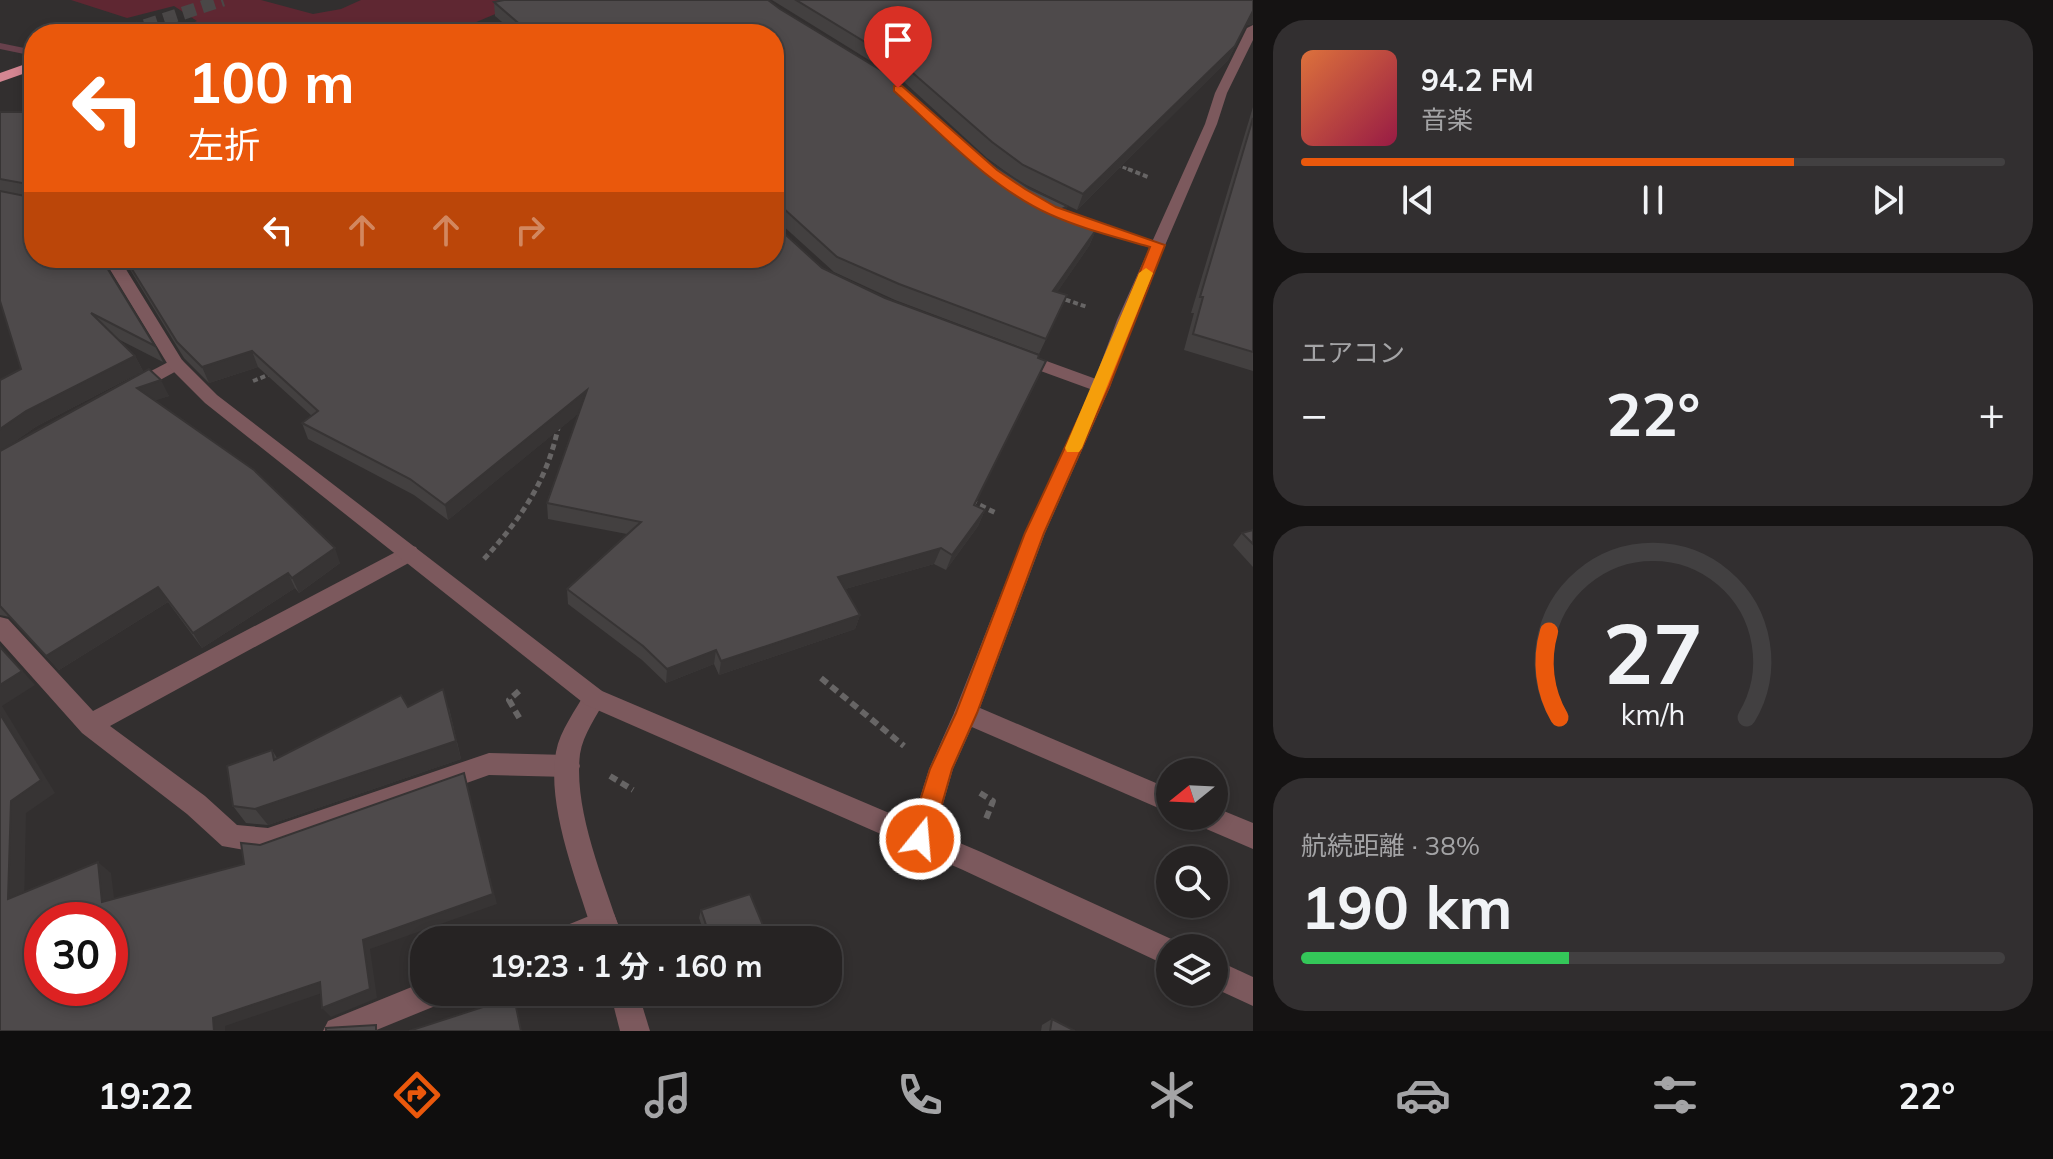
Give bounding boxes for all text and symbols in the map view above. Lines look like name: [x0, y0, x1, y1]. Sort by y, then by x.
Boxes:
pin: [864, 6, 932, 88]
icon: arrive: [876, 18, 920, 62]
text: 100 m: [188, 47, 355, 117]
icon: left: [56, 56, 160, 160]
text: 94.2 FM: [1421, 61, 1534, 99]
text: 音楽: [1421, 103, 1473, 136]
text: 左折: [188, 122, 260, 167]
icon: previous: [1396, 178, 1440, 222]
icon: pause: [1631, 178, 1675, 222]
icon: next: [1866, 178, 1910, 222]
icon: left: [256, 208, 300, 252]
icon: ahead: [340, 208, 384, 252]
icon: ahead: [424, 208, 468, 252]
icon: right: [508, 208, 552, 252]
text: エアコン: [1301, 336, 1405, 369]
text: 22°: [1606, 376, 1700, 451]
text: −: [1301, 386, 1327, 441]
text: +: [1979, 386, 2005, 441]
text: 27: [1603, 599, 1703, 704]
text: km/h: [1621, 696, 1685, 732]
north arrow: [1156, 758, 1228, 830]
map controls: [1156, 758, 1228, 1006]
position arrow: [878, 797, 962, 881]
text: 航続距離 · 38%: [1301, 829, 1480, 862]
button: search: [1156, 846, 1228, 918]
text: 190 km: [1301, 869, 1513, 944]
speed limit sign: 30: [24, 902, 128, 1006]
button: layers: [1156, 934, 1228, 1006]
text: 19:23 · 1 分 · 160 m: [490, 947, 762, 985]
icon: directions: [389, 1067, 445, 1123]
icon: music: [640, 1067, 696, 1123]
icon: phone: [892, 1067, 948, 1123]
icon: climate: [1144, 1067, 1200, 1123]
icon: car: [1395, 1067, 1451, 1123]
icon: filters: [1647, 1067, 1703, 1123]
text: 19:22: [98, 1073, 193, 1118]
text: 22°: [1898, 1073, 1955, 1118]

